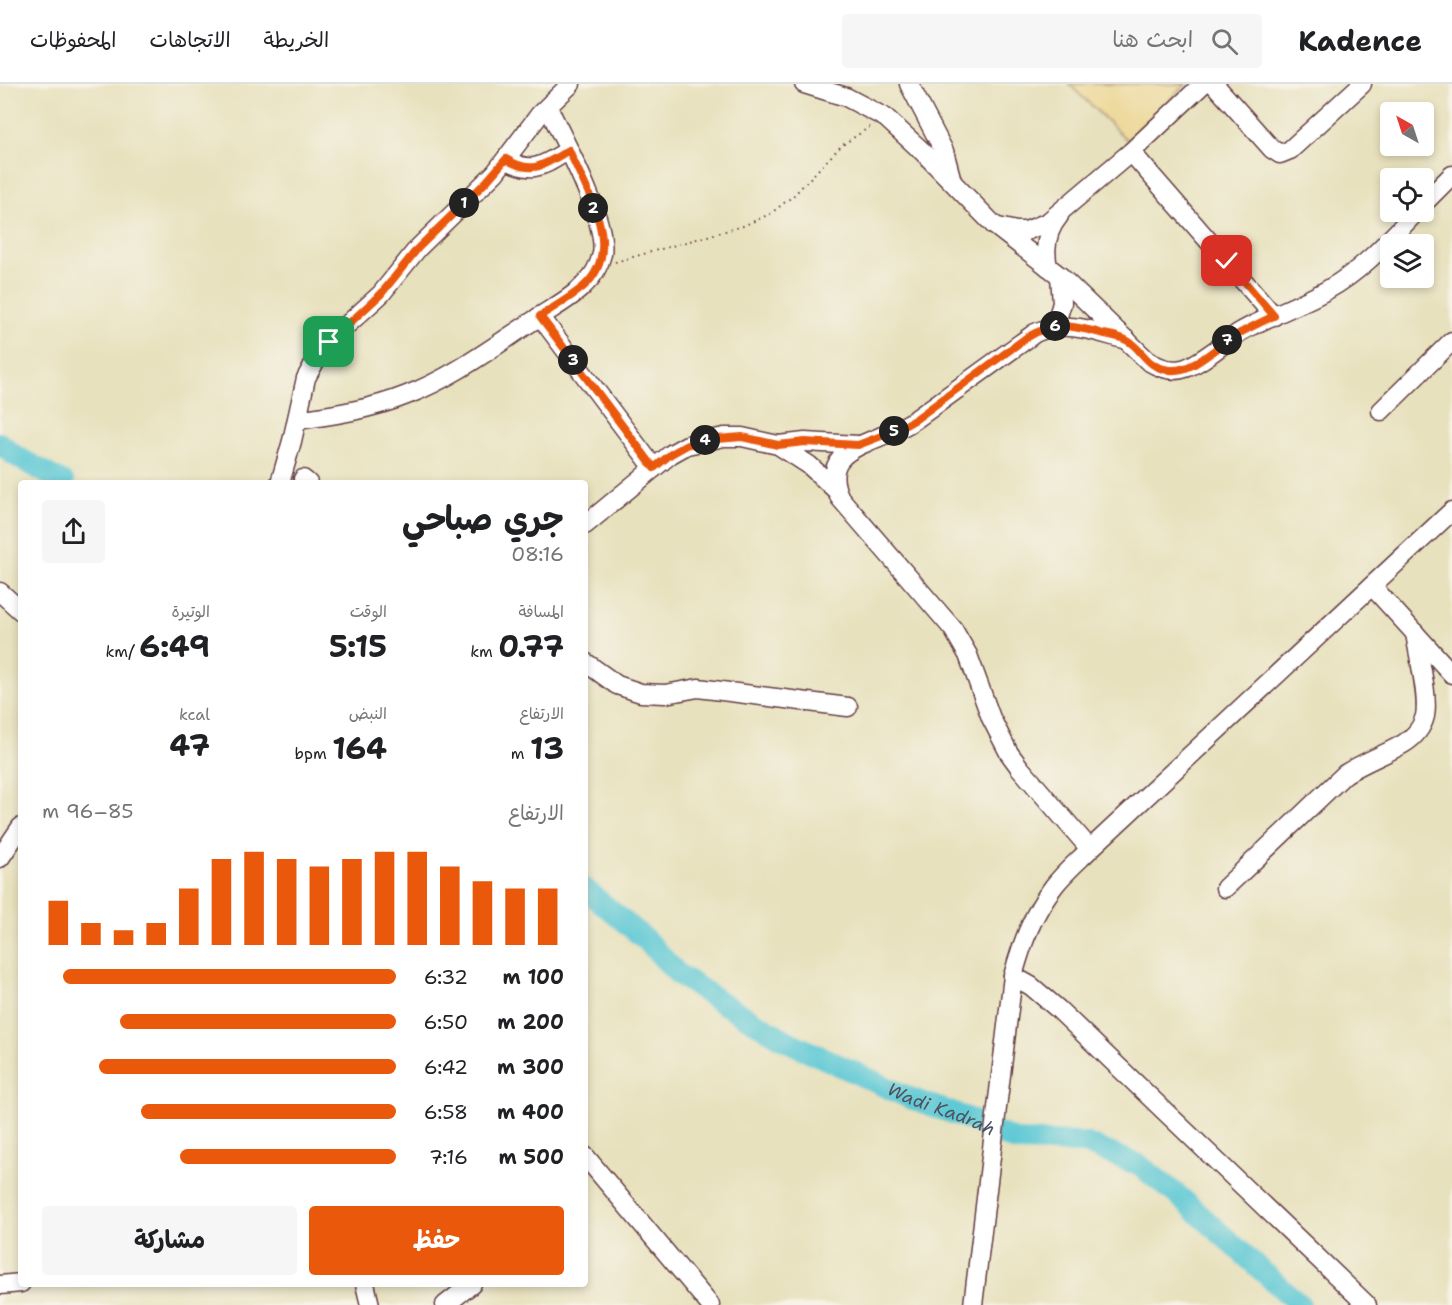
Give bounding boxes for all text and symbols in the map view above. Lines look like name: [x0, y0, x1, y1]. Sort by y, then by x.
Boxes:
search box: [842, 14, 1262, 68]
text: Kadence: [1298, 22, 1422, 60]
text: ابحث هنا: [1112, 25, 1193, 54]
icon: search: [1208, 25, 1241, 58]
text: المحفوظات: [30, 26, 116, 54]
text: الاتجاهات: [149, 26, 231, 54]
text: الخريطة: [264, 26, 329, 54]
north arrow: [1380, 102, 1434, 156]
map controls: [1380, 102, 1434, 288]
button: locate: [1380, 168, 1434, 222]
pin: 1: [449, 188, 479, 218]
text: 1: [460, 192, 468, 213]
pin: 2: [578, 193, 608, 223]
text: 2: [587, 197, 599, 218]
button: layers: [1380, 234, 1434, 288]
pin: [1201, 235, 1252, 286]
icon: check: [1210, 244, 1243, 277]
pin: 6: [1040, 311, 1070, 341]
text: 6: [1049, 315, 1061, 336]
pin: [303, 316, 354, 367]
icon: arrive: [312, 325, 345, 358]
pin: 7: [1212, 325, 1242, 355]
text: 7: [1221, 329, 1233, 350]
pin: 3: [558, 345, 588, 375]
text: 3: [567, 349, 579, 370]
pin: 5: [879, 416, 909, 446]
text: 5: [889, 420, 899, 441]
pin: 4: [690, 425, 720, 455]
text: 4: [699, 429, 711, 450]
text: جري صباحي: [402, 496, 564, 541]
button: share: [42, 500, 105, 563]
text: 08:16: [511, 541, 564, 567]
text: الوتيرة: [171, 601, 210, 622]
text: الوقت: [350, 601, 387, 622]
text: المسافة: [518, 601, 564, 622]
text: 6:49: [139, 626, 210, 667]
text: 5:15: [329, 626, 387, 667]
text: 0.77: [498, 626, 564, 667]
text: /km: [106, 641, 139, 662]
text: km: [470, 641, 498, 662]
text: النبض: [349, 703, 387, 724]
text: الارتفاع: [519, 703, 564, 724]
text: kcal: [179, 704, 210, 725]
text: 47: [169, 725, 210, 766]
text: 164: [332, 728, 387, 769]
text: 13: [530, 728, 564, 769]
text: bpm: [295, 743, 332, 764]
text: m: [511, 743, 530, 764]
text: 85–96 m: [42, 798, 133, 824]
text: الارتفاع: [508, 800, 564, 826]
text: 6:32: [424, 964, 468, 990]
text: 100 m: [502, 964, 564, 990]
text: 6:50: [424, 1009, 468, 1035]
text: 200 m: [497, 1009, 564, 1035]
text: 6:42: [424, 1054, 468, 1080]
text: 300 m: [497, 1054, 564, 1080]
water label: Wadi Kadrah: [883, 1077, 999, 1142]
text: 6:58: [424, 1099, 468, 1125]
text: 400 m: [497, 1099, 564, 1125]
text: 7:16: [429, 1144, 468, 1170]
text: 500 m: [498, 1144, 564, 1170]
button: مشاركة: [42, 1206, 297, 1275]
button: حفظ: [309, 1206, 564, 1275]

